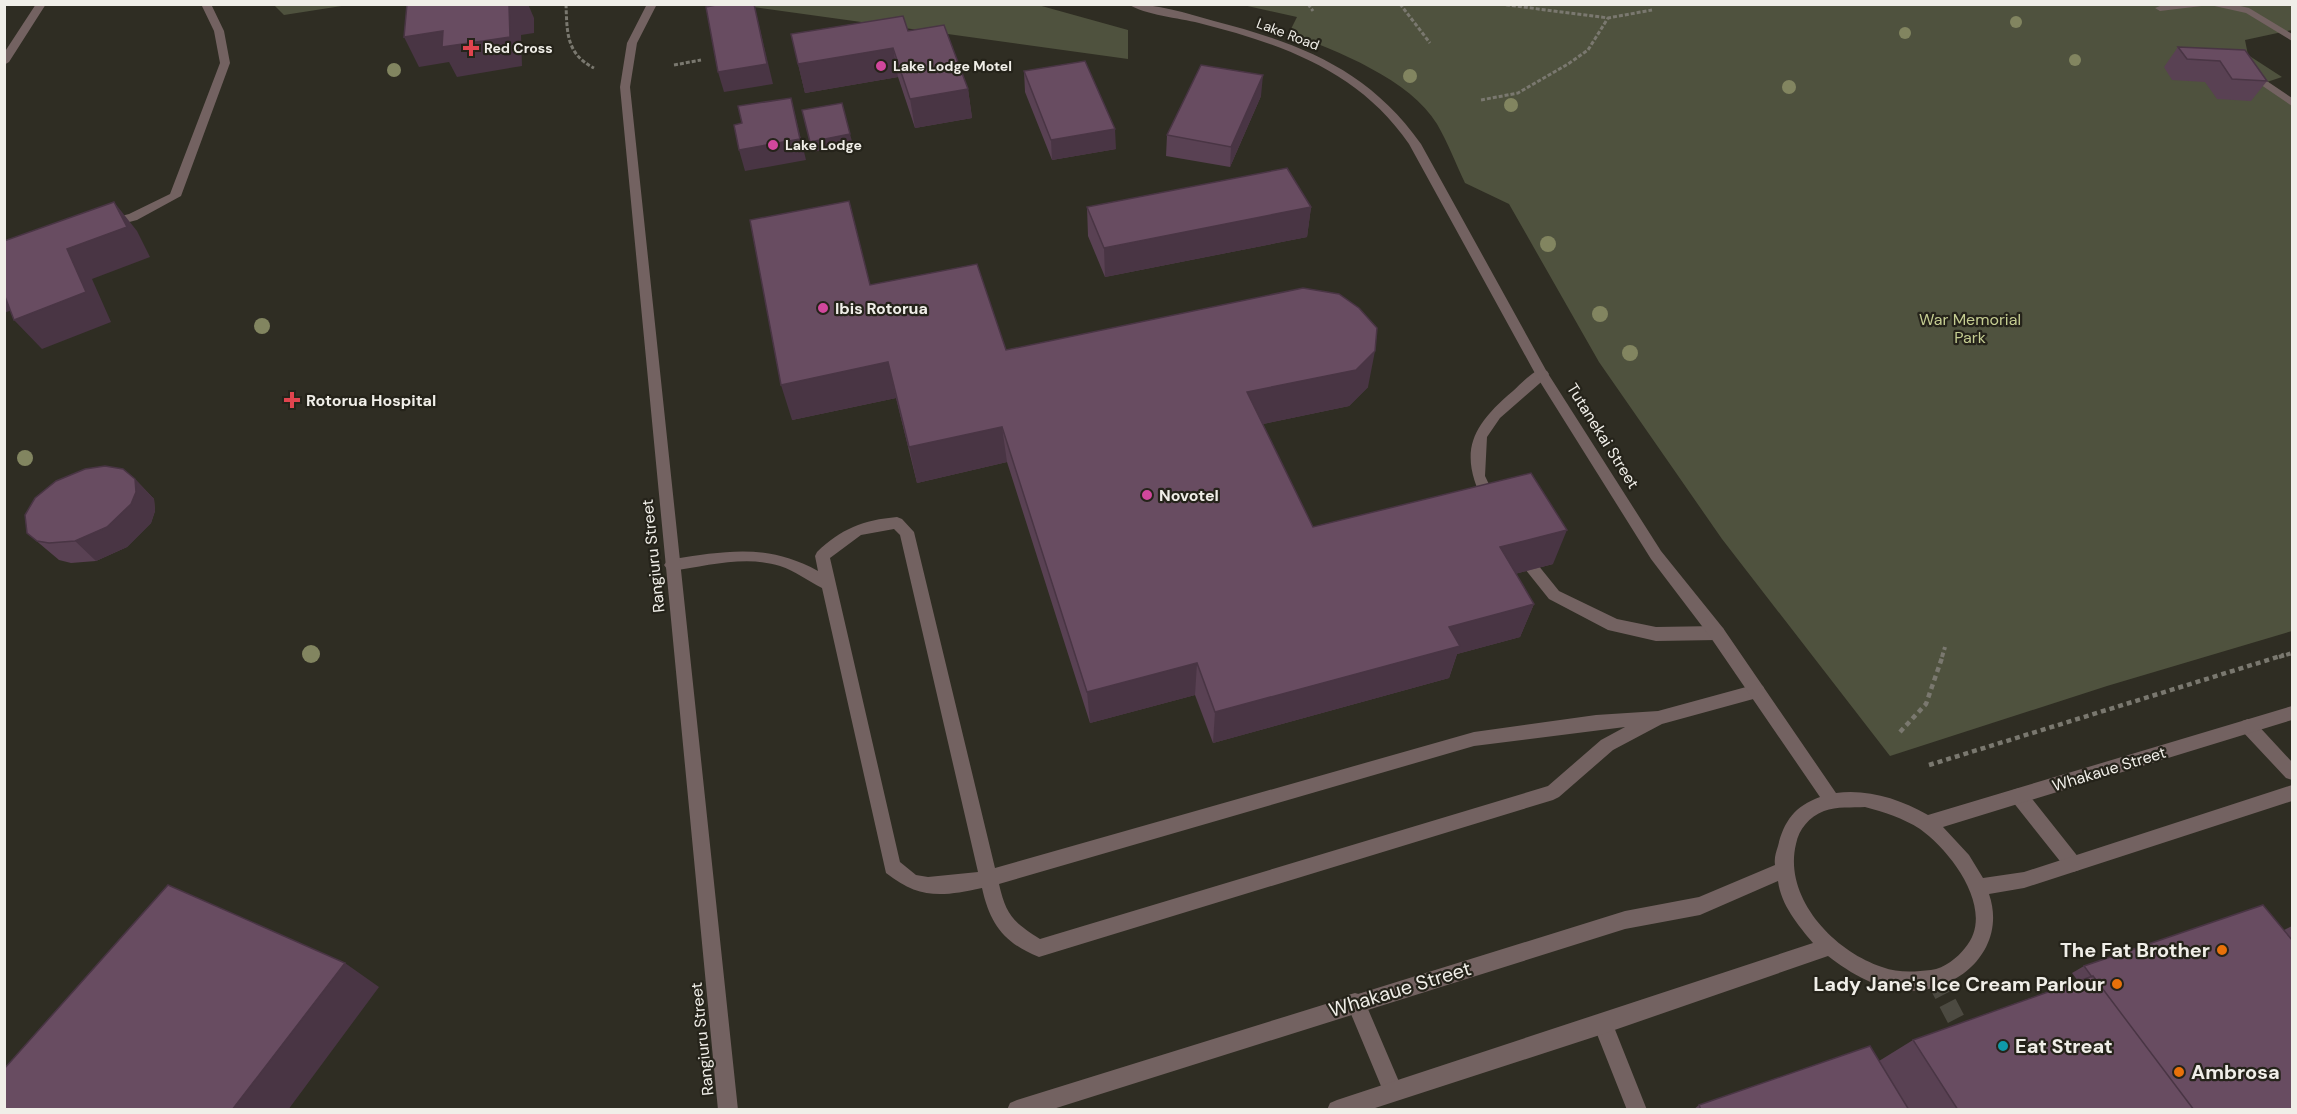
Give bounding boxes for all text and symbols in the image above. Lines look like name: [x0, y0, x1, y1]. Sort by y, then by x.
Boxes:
street label: Lake Road: [1254, 14, 1322, 54]
marker: Red Cross: [462, 39, 480, 57]
place label: Red Cross: [484, 39, 553, 57]
place label: Lake Lodge Motel: [893, 57, 1012, 75]
marker: Lake Lodge Motel: [874, 59, 888, 73]
place label: Lake Lodge: [785, 136, 862, 154]
marker: Lake Lodge: [766, 138, 780, 152]
place label: Ibis Rotorua: [835, 298, 928, 319]
marker: Ibis Rotorua: [816, 301, 830, 315]
park label: War Memorial Park: [1919, 309, 2021, 348]
street label: Tutanekai Street: [1562, 379, 1644, 493]
place label: Rotorua Hospital: [306, 390, 436, 411]
marker: Rotorua Hospital: [283, 391, 301, 409]
place label: Novotel: [1159, 485, 1219, 506]
marker: Novotel: [1140, 488, 1154, 502]
street label: Rangiuru Street: [637, 498, 669, 614]
street label: Whakaue Street: [2050, 742, 2168, 796]
place label: The Fat Brother: [2060, 937, 2210, 963]
marker: The Fat Brother: [2215, 943, 2229, 957]
street label: Whakaue Street: [1326, 955, 1474, 1023]
place label: Lady Jane's Ice Cream Parlour: [1813, 971, 2105, 997]
marker: Lady Jane's Ice Cream Parlour: [2110, 977, 2124, 991]
street label: Rangiuru Street: [686, 981, 718, 1097]
place label: Eat Streat: [2015, 1033, 2113, 1059]
marker: Eat Streat: [1996, 1039, 2010, 1053]
place label: Ambrosa: [2191, 1059, 2280, 1085]
marker: Ambrosa: [2172, 1065, 2186, 1079]

